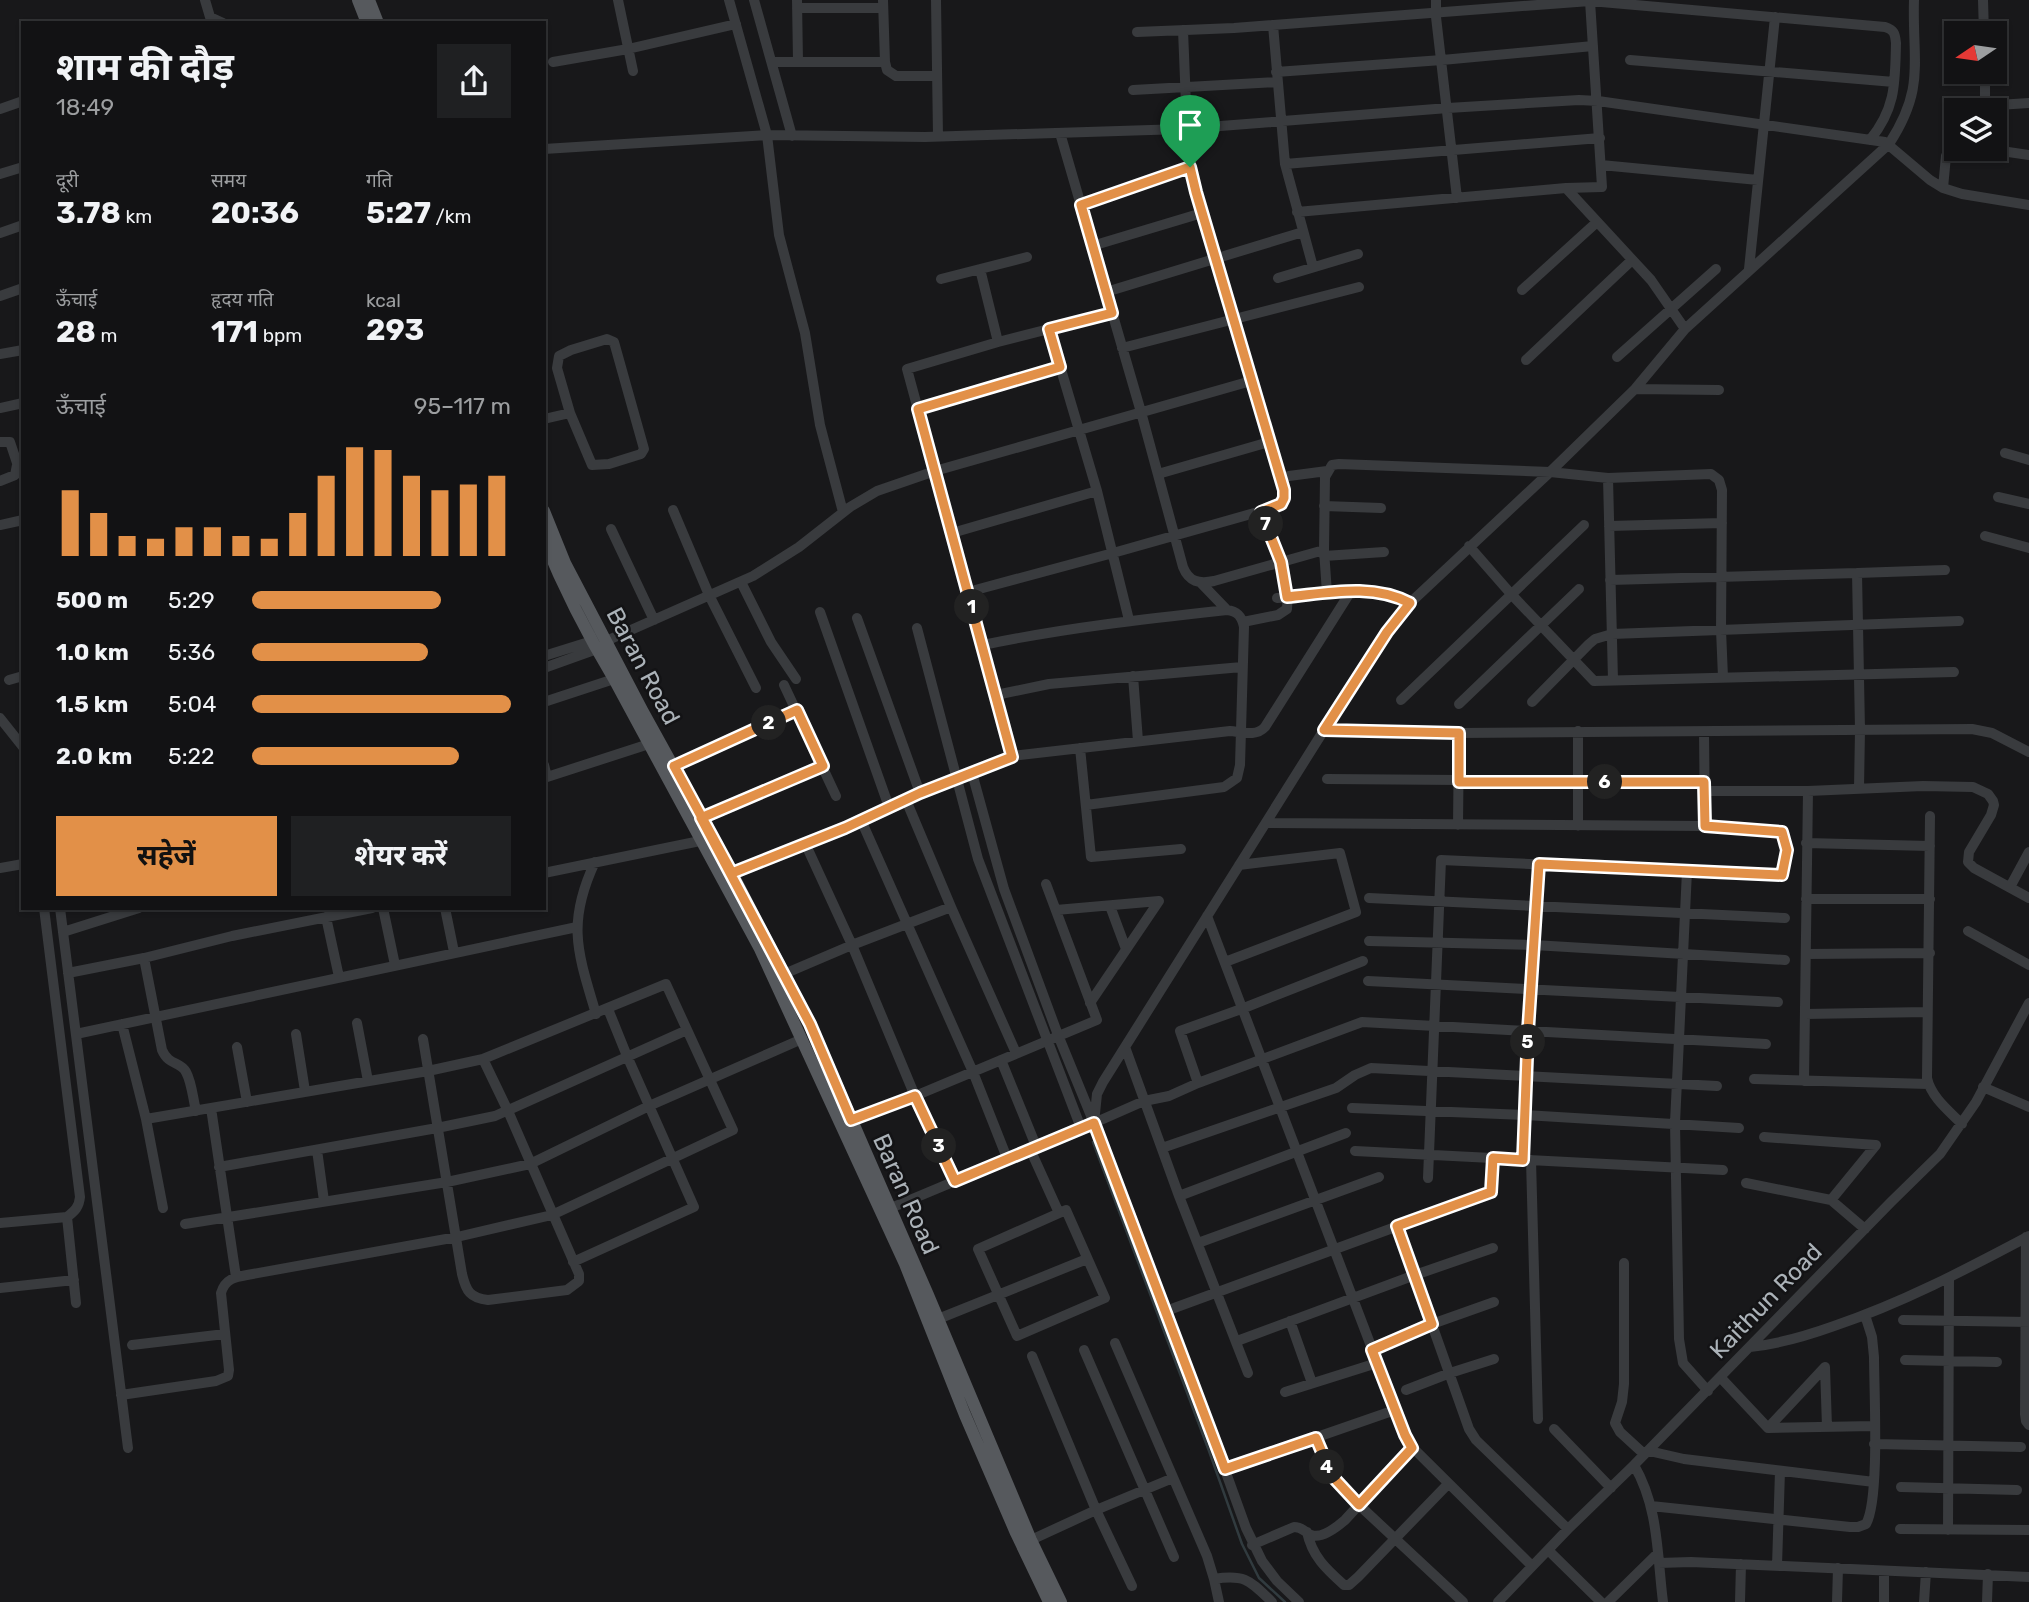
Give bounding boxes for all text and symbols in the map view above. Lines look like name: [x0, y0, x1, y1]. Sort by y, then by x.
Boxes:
north arrow: [1944, 21, 2007, 84]
map controls: [1944, 21, 2007, 161]
text: शाम की दौड़: [56, 44, 234, 90]
button: share: [437, 44, 511, 118]
text: 18:49: [56, 93, 114, 121]
pin: [1160, 95, 1220, 167]
button: layers: [1944, 98, 2007, 161]
icon: arrive: [1171, 106, 1209, 144]
text: दूरी: [56, 169, 79, 192]
text: समय: [211, 169, 246, 192]
text: गति: [366, 169, 392, 192]
text: 3.78: [56, 195, 121, 231]
text: 20:36: [211, 195, 299, 231]
text: 5:27: [366, 195, 431, 231]
text: km: [121, 205, 152, 228]
text: /km: [431, 205, 471, 228]
text: ऊँचाई: [56, 288, 97, 311]
text: हृदय गति: [211, 288, 274, 311]
text: kcal: [366, 289, 401, 312]
text: 293: [366, 312, 424, 348]
text: 28: [56, 314, 96, 350]
text: 171: [211, 314, 258, 350]
text: m: [96, 324, 117, 347]
text: bpm: [258, 324, 302, 347]
text: ऊँचाई: [56, 392, 106, 420]
text: 95–117 m: [414, 392, 511, 420]
pin: 7: [1248, 506, 1284, 542]
text: 7: [1260, 512, 1271, 535]
text: 500 m: [56, 586, 128, 614]
text: 5:29: [168, 586, 215, 614]
pin: 1: [954, 590, 990, 624]
text: 1: [967, 595, 976, 618]
street label: Baran Road: [600, 603, 686, 729]
text: 1.0 km: [56, 638, 129, 666]
text: 5:36: [168, 638, 215, 666]
text: 1.5 km: [56, 690, 128, 718]
text: 5:04: [168, 690, 216, 718]
pin: 2: [752, 706, 786, 740]
text: 2: [762, 711, 775, 734]
text: 2.0 km: [56, 742, 132, 770]
text: 5:22: [168, 742, 215, 770]
pin: 6: [1588, 764, 1622, 800]
text: 6: [1598, 770, 1611, 793]
button: सहेजें: [56, 816, 277, 896]
button: शेयर करें: [291, 816, 511, 896]
pin: 5: [1510, 1024, 1546, 1060]
text: 5: [1521, 1030, 1534, 1053]
pin: 3: [922, 1128, 956, 1164]
street label: Baran Road: [867, 1129, 945, 1259]
text: 3: [932, 1134, 945, 1157]
street label: Kaithun Road: [1704, 1238, 1828, 1364]
pin: 4: [1310, 1450, 1344, 1484]
text: 4: [1320, 1455, 1333, 1478]

